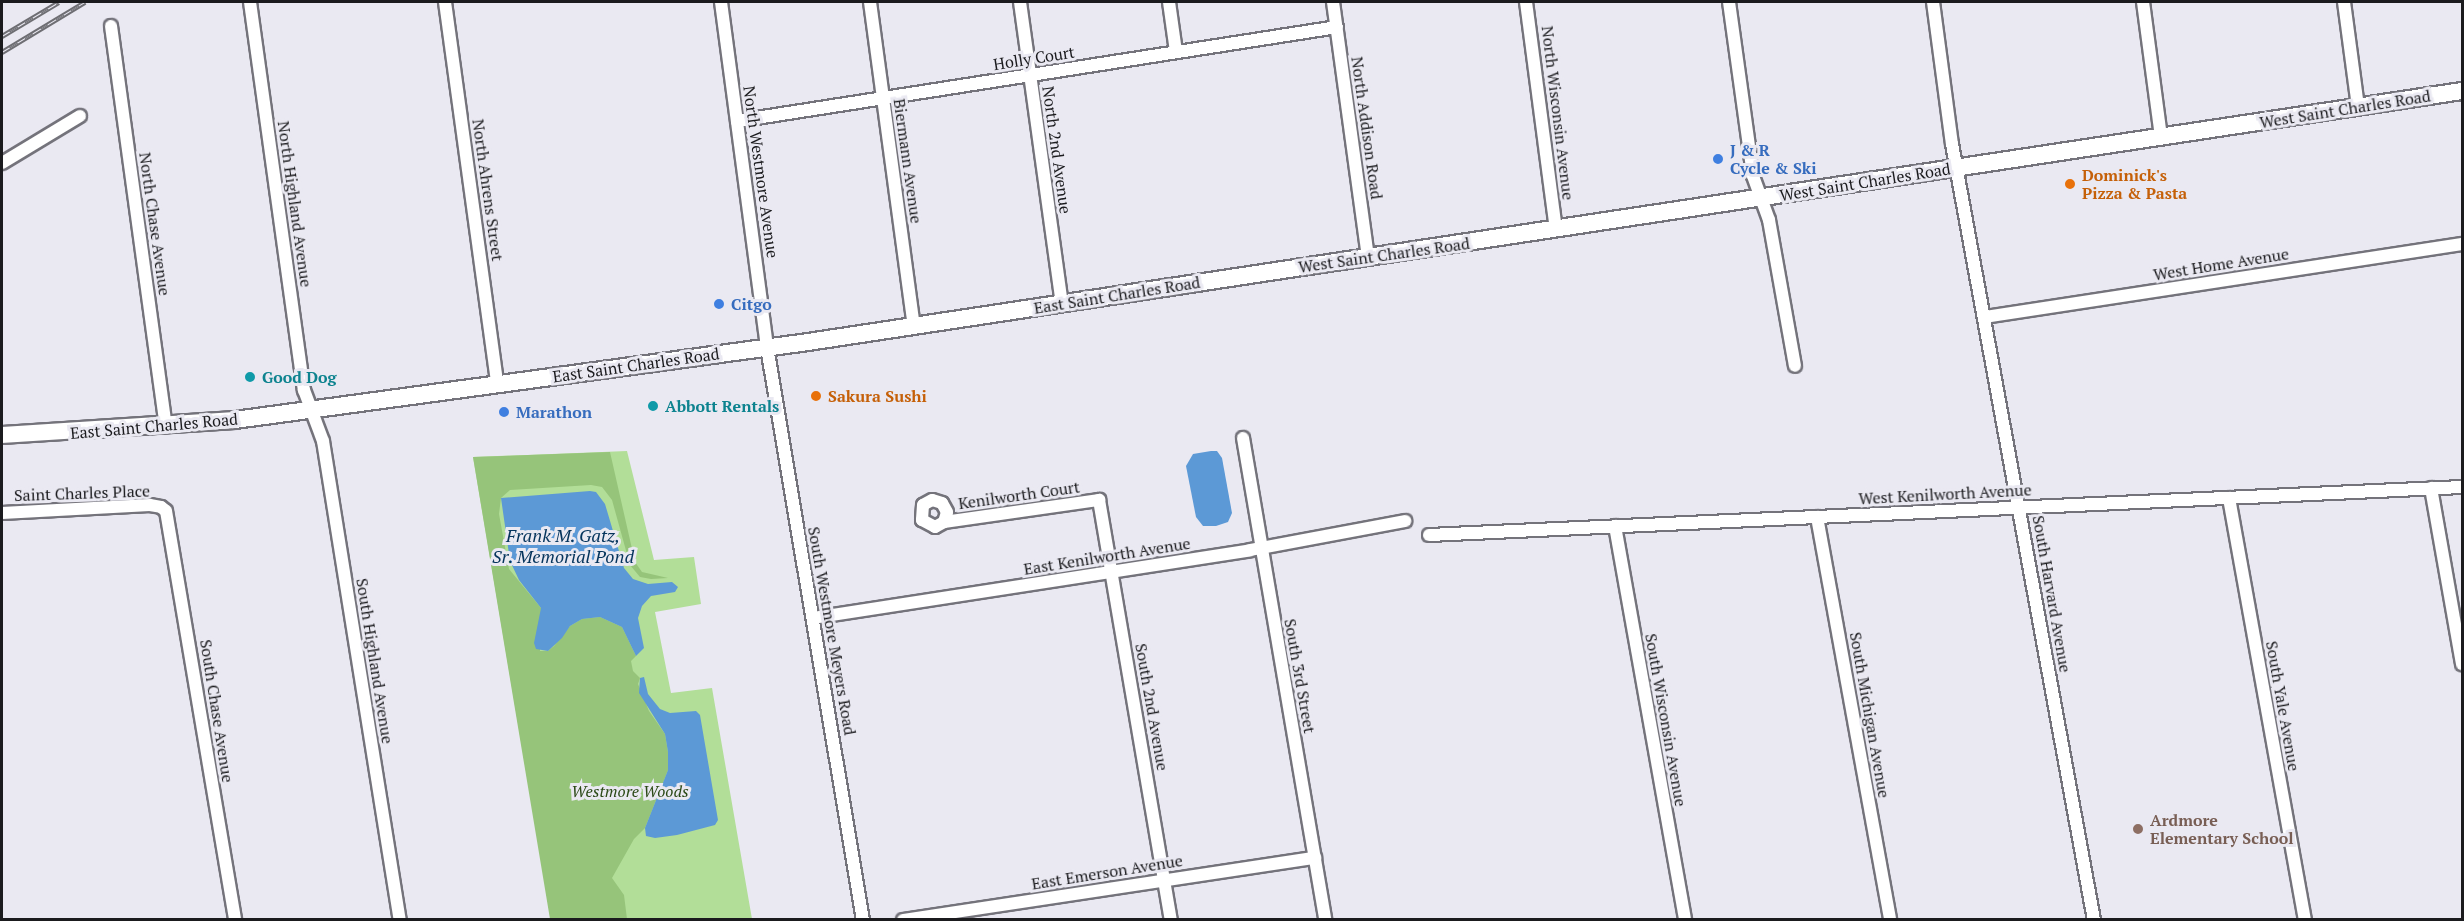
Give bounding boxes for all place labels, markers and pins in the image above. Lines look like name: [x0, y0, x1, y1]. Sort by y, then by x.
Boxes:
place label: J & R Cycle & Ski: [1730, 140, 1816, 178]
marker: J & R Cycle & Ski: [1711, 152, 1725, 166]
place label: Dominick's Pizza & Pasta: [2082, 165, 2187, 203]
marker: Dominick's Pizza & Pasta: [2063, 177, 2077, 191]
place label: Citgo: [731, 294, 772, 314]
marker: Citgo: [712, 297, 726, 311]
place label: Good Dog: [262, 367, 337, 387]
marker: Good Dog: [243, 370, 257, 384]
place label: Sakura Sushi: [828, 386, 927, 406]
marker: Sakura Sushi: [809, 389, 823, 403]
place label: Abbott Rentals: [665, 396, 779, 416]
marker: Abbott Rentals: [646, 399, 660, 413]
place label: Marathon: [516, 402, 592, 422]
marker: Marathon: [497, 405, 511, 419]
place label: Ardmore Elementary School: [2150, 810, 2294, 848]
marker: Ardmore Elementary School: [2131, 822, 2145, 836]

